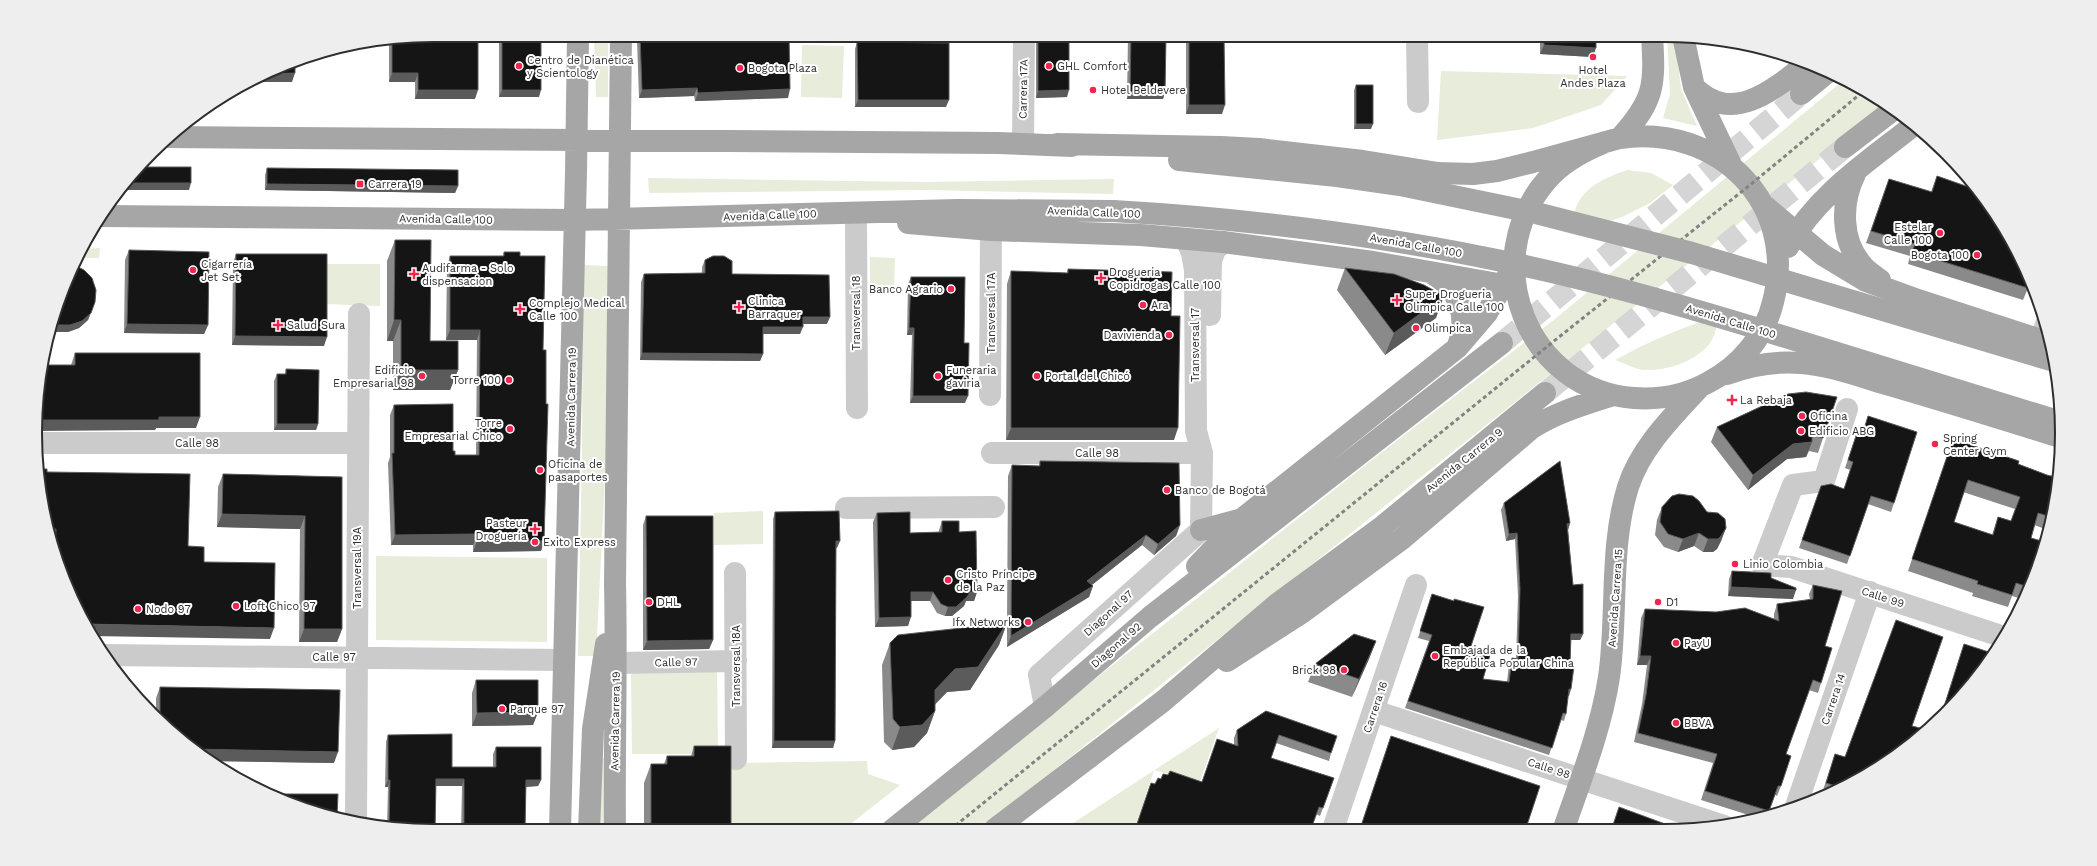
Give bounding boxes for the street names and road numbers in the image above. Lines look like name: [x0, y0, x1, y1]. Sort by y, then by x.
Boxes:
street label: Carrera 17A: [1016, 59, 1031, 119]
street label: Avenida Calle 100: [1047, 204, 1141, 221]
street label: Avenida Calle 100: [723, 207, 817, 224]
street label: Avenida Calle 100: [399, 212, 493, 227]
street label: Avenida Calle 100: [1369, 231, 1463, 260]
street label: Transversal 17A: [985, 273, 998, 353]
street label: Transversal 18: [850, 275, 863, 350]
street label: Avenida Calle 100: [1684, 302, 1778, 341]
street label: Transversal 17: [1189, 308, 1202, 382]
street label: Avenida Carrera 19: [564, 347, 579, 447]
street label: Avenida Carrera 9: [1423, 425, 1506, 495]
street label: Calle 98: [175, 437, 219, 450]
street label: Calle 98: [1075, 447, 1119, 460]
street label: Transversal 19A: [351, 527, 364, 609]
street label: Avenida Carrera 15: [1606, 548, 1625, 648]
street label: Calle 99: [1860, 584, 1906, 611]
street label: Diagonal 97: [1081, 588, 1136, 639]
street label: Diagonal 92: [1088, 620, 1144, 671]
street label: Transversal 18A: [730, 625, 743, 707]
street label: Calle 97: [312, 651, 356, 664]
street label: Calle 97: [654, 656, 698, 669]
street label: Avenida Carrera 19: [608, 671, 623, 771]
street label: Carrera 14: [1819, 671, 1848, 727]
street label: Carrera 16: [1361, 679, 1390, 735]
street label: Calle 98: [1526, 755, 1572, 782]

